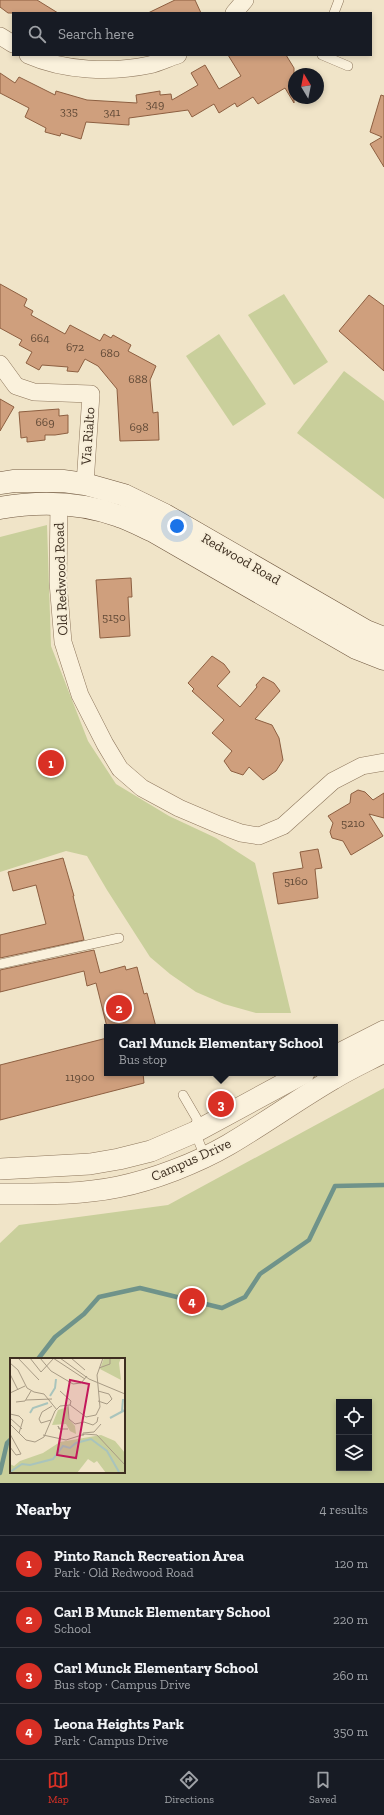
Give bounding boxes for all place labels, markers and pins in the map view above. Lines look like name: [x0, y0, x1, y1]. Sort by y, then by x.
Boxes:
pin: 1: [38, 748, 64, 778]
pin: 2: [106, 993, 132, 1023]
pin: 3: [208, 1089, 234, 1119]
pin: 4: [179, 1286, 205, 1316]

